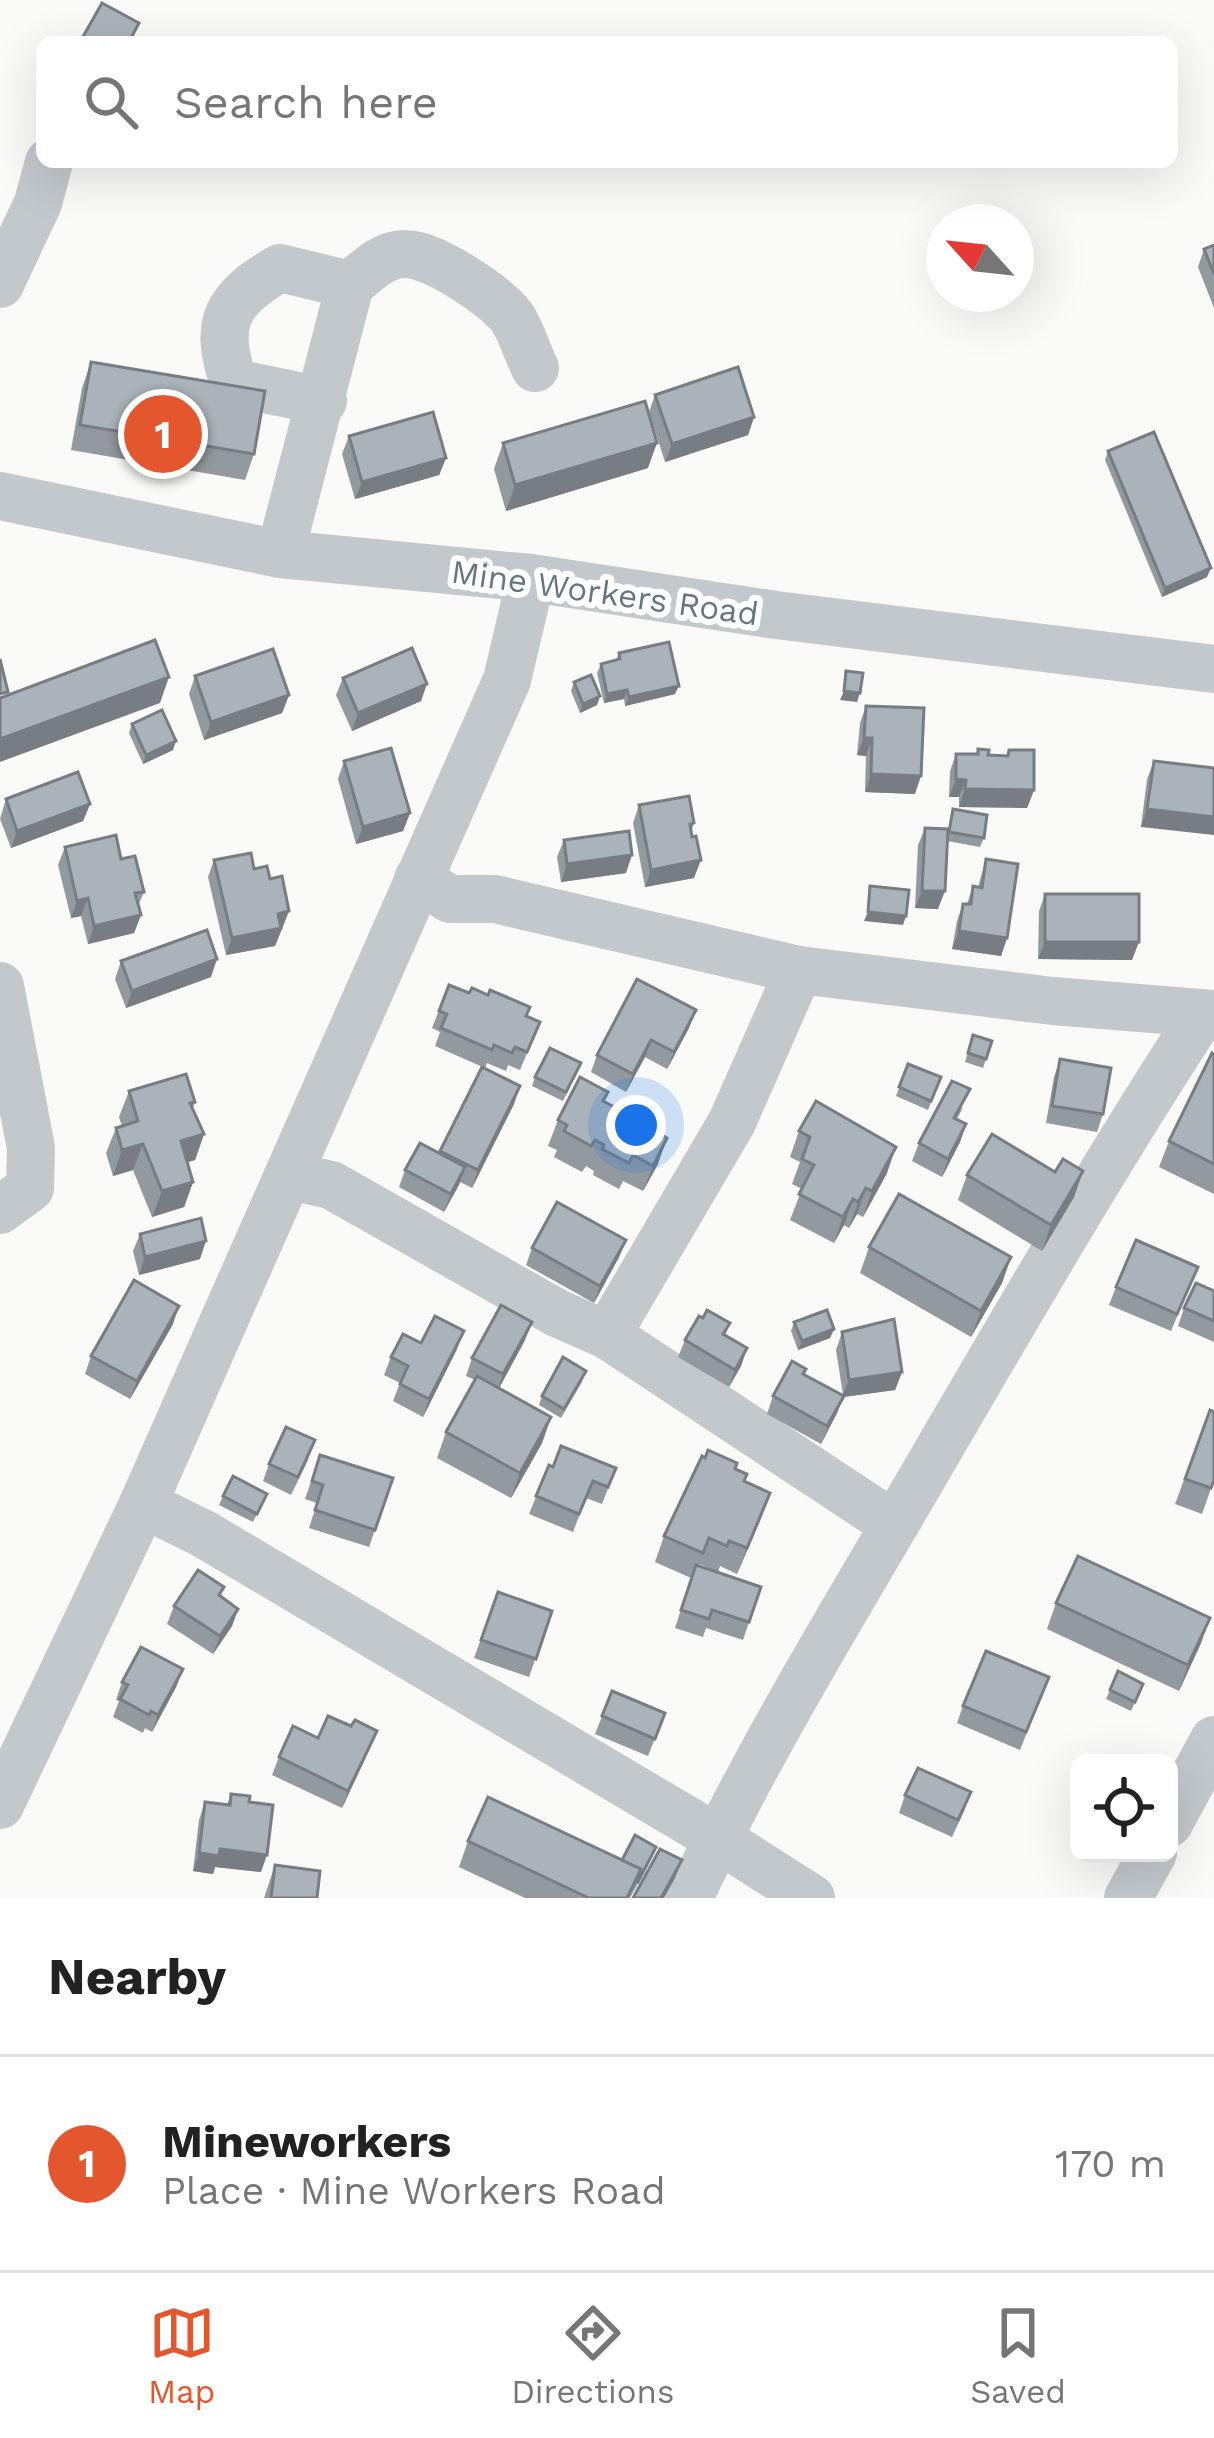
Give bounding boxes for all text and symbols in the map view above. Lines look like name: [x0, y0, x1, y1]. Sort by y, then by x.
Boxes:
search box: [36, 36, 1178, 168]
icon: search: [78, 69, 144, 135]
text: Search here: [174, 76, 438, 129]
north arrow: [926, 204, 1034, 312]
pin: 1: [124, 389, 202, 479]
street label: Mine Workers Road: [449, 552, 761, 633]
your location: [606, 1095, 666, 1155]
map controls: [1070, 1754, 1178, 1862]
button: locate: [1070, 1754, 1178, 1862]
text: Nearby: [48, 1947, 226, 2006]
text: Mineworkers: [162, 2115, 451, 2168]
text: 1: [79, 2141, 95, 2186]
text: 170 m: [1055, 2141, 1166, 2186]
text: Place · Mine Workers Road: [162, 2168, 666, 2213]
tab: Map: [148, 2300, 215, 2411]
tab: Directions: [511, 2300, 674, 2411]
tab: Saved: [970, 2300, 1066, 2411]

